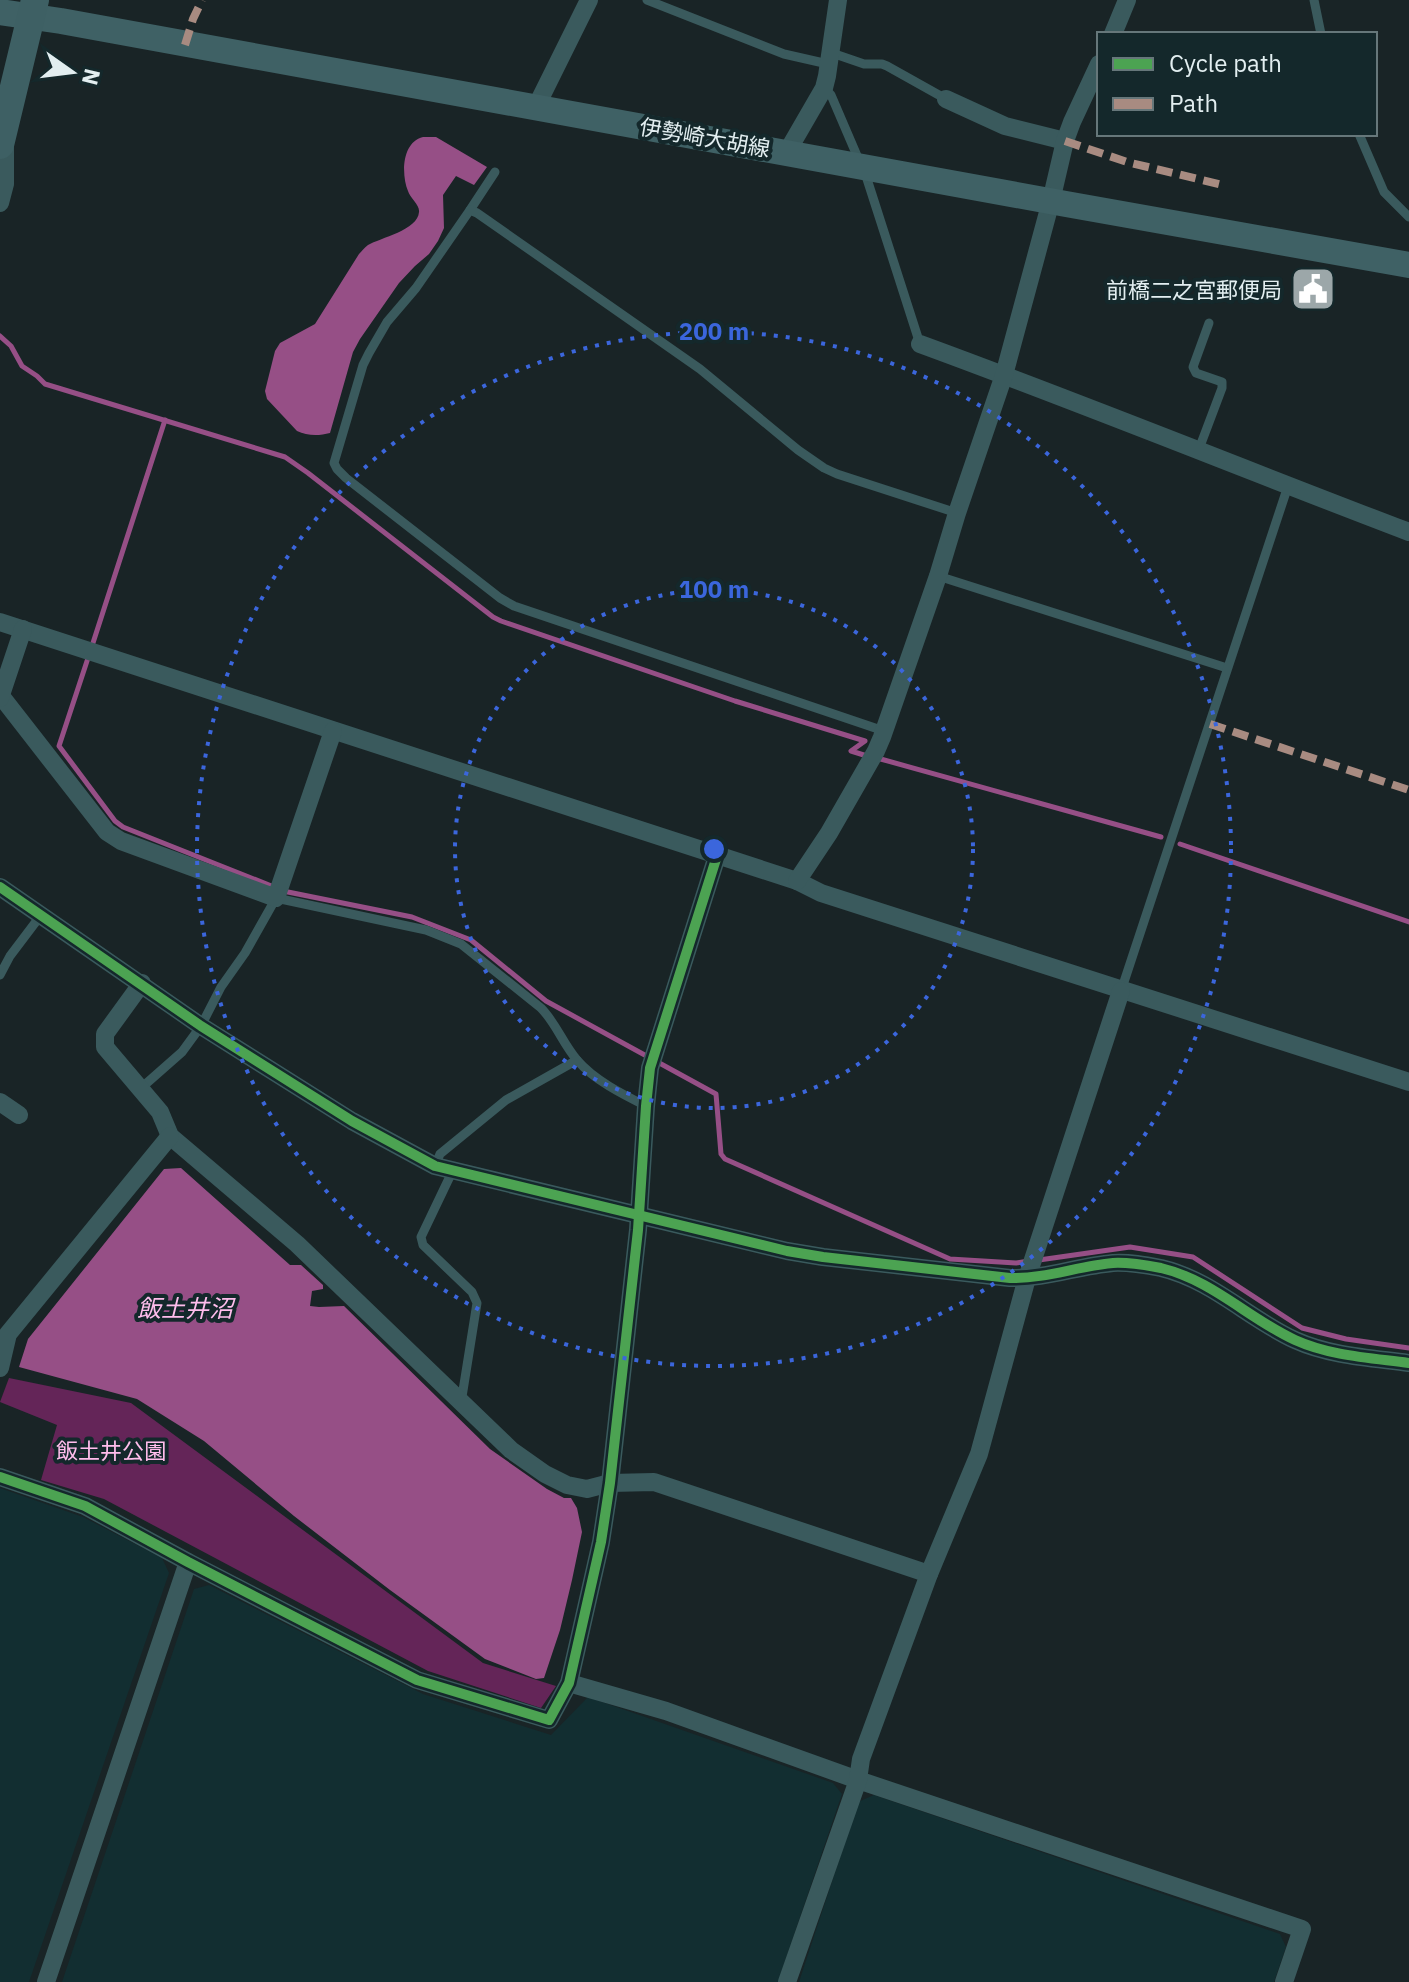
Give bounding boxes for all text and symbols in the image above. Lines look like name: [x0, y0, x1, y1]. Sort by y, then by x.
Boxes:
north arrow: [32, 32, 112, 112]
legend: [1097, 32, 1377, 136]
text: Cycle path: [1169, 47, 1282, 79]
text: N: [76, 66, 108, 88]
text: Path: [1169, 87, 1218, 119]
street label: 伊勢崎大胡線: [637, 111, 773, 163]
public building icon: 前橋二之宮郵便局: [1289, 265, 1337, 313]
place label: 前橋二之宮郵便局: [1106, 275, 1282, 304]
text: 200 m: [679, 315, 749, 347]
text: 100 m: [679, 573, 749, 605]
centre of rings: [700, 835, 728, 863]
water label: 飯土井沼: [137, 1292, 236, 1324]
park label: 飯土井公園: [56, 1436, 166, 1465]

